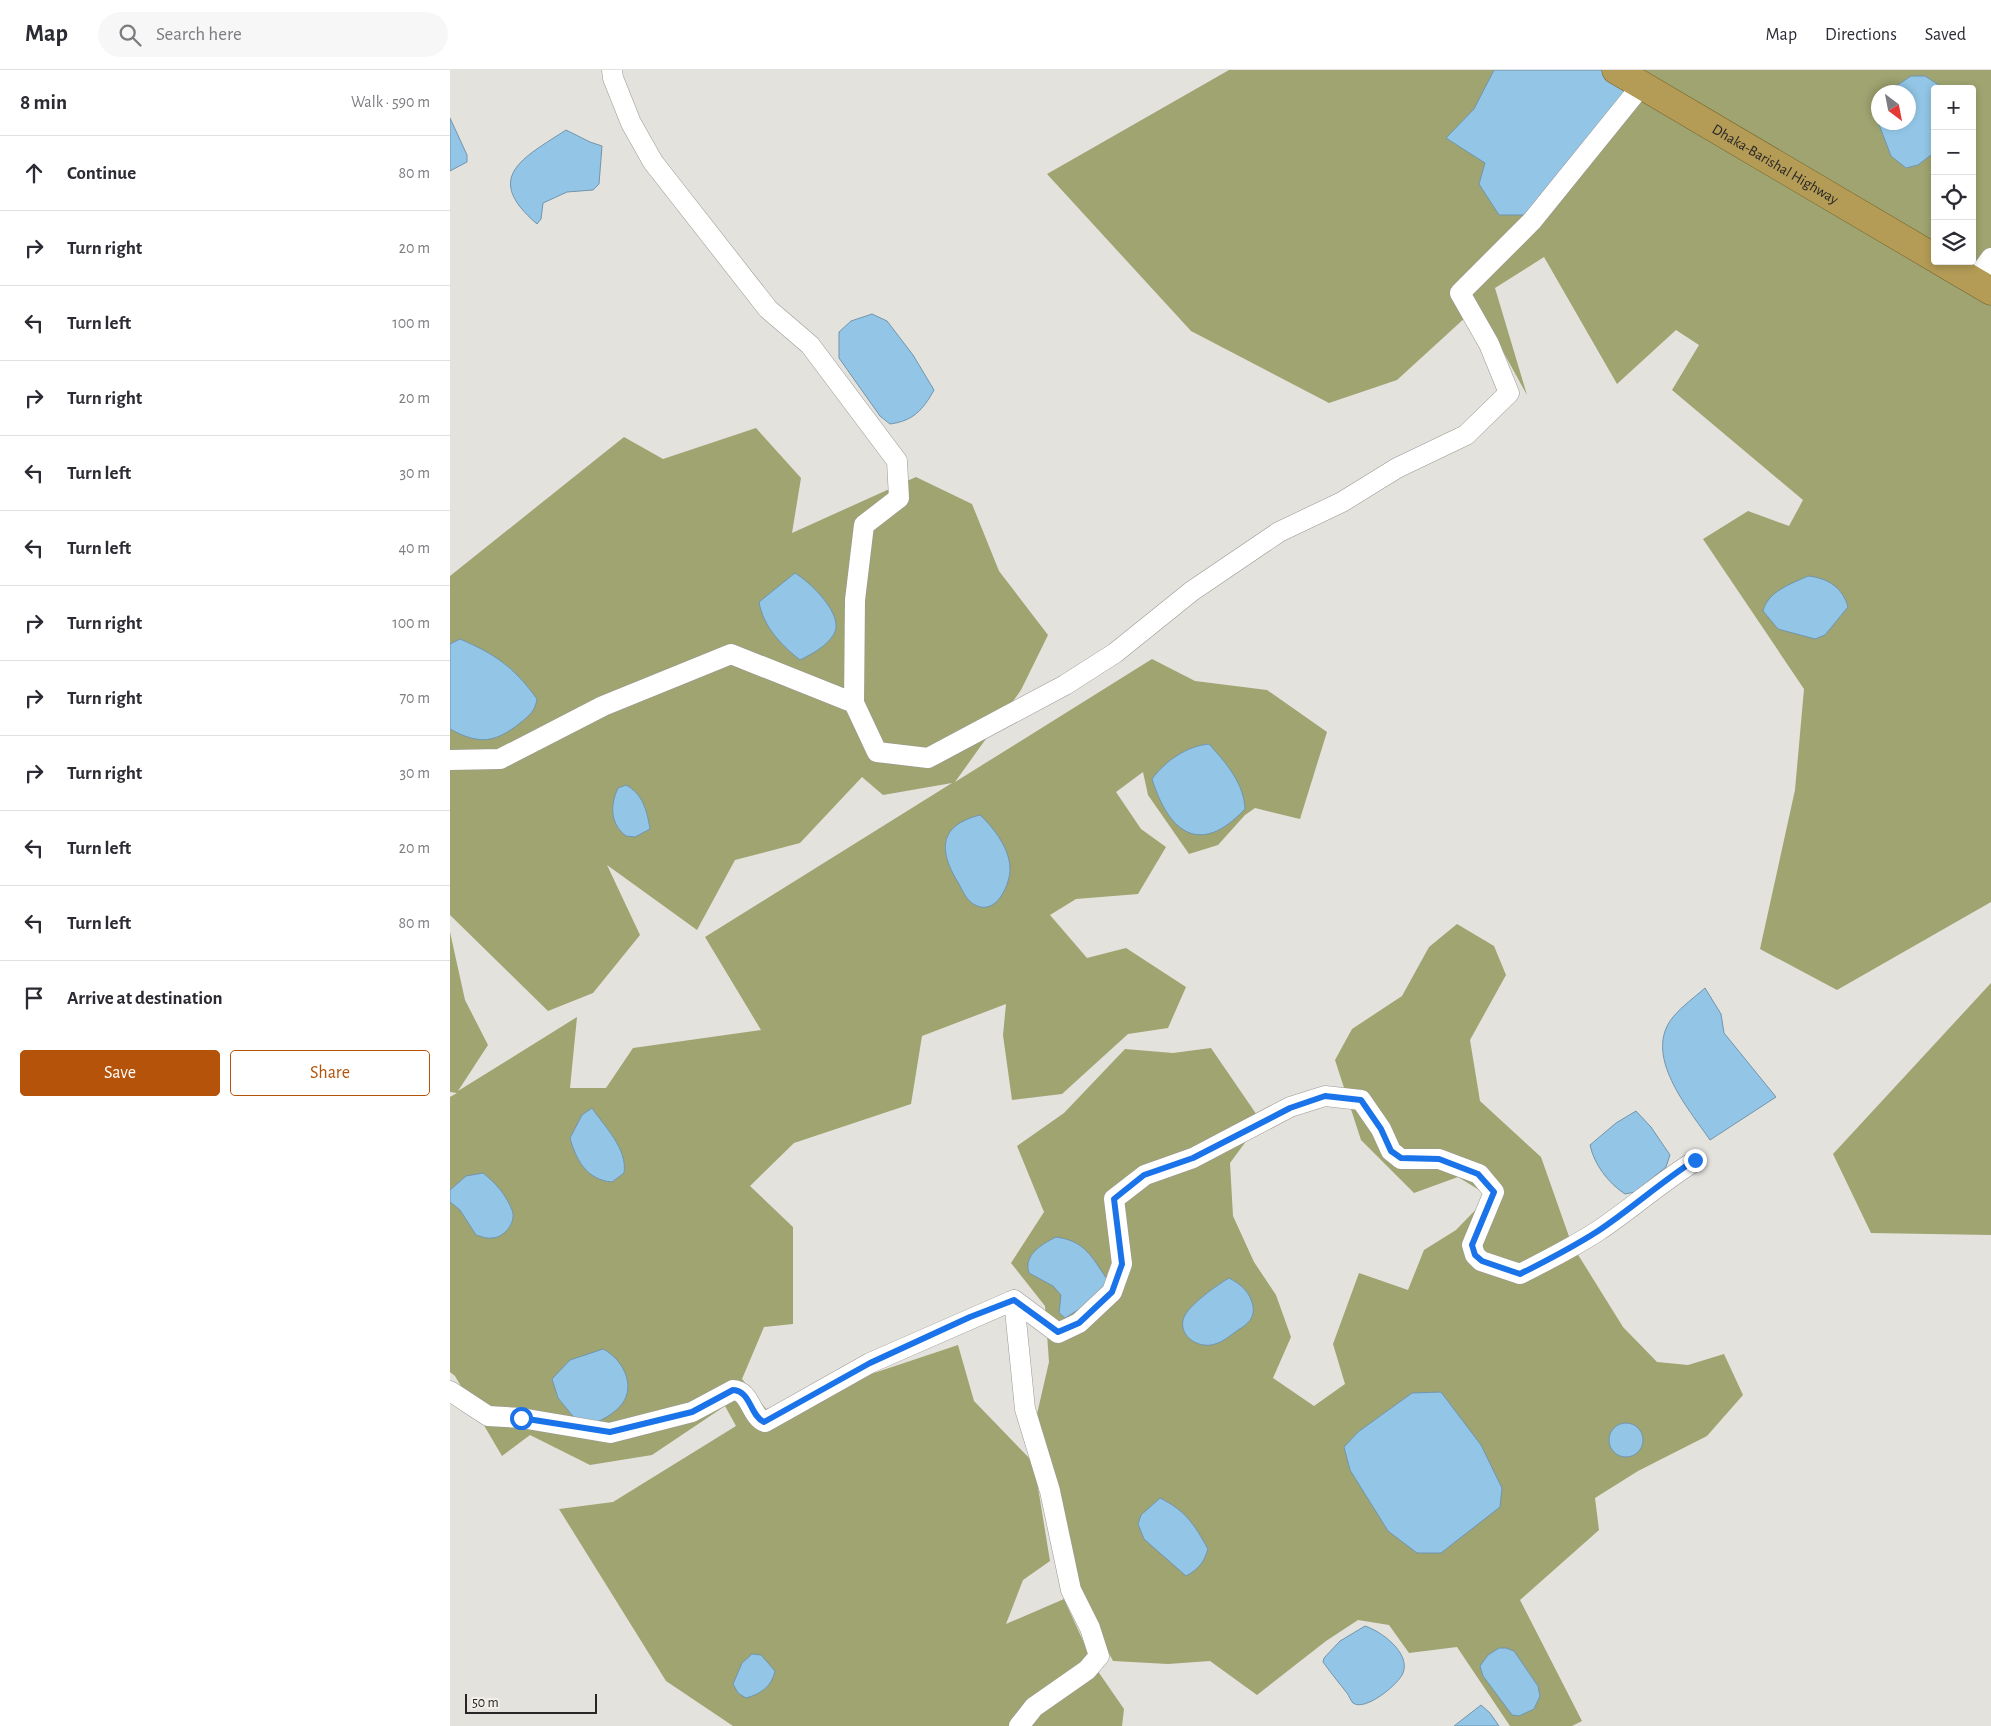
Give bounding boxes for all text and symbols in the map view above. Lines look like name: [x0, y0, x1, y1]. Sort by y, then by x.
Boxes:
search box: [98, 12, 448, 57]
icon: search: [116, 21, 144, 49]
text: Map: [25, 22, 68, 46]
text: Search here: [156, 25, 242, 44]
text: Map: [1766, 26, 1797, 44]
text: Directions: [1825, 26, 1897, 44]
text: Saved: [1925, 26, 1966, 44]
north arrow: [1871, 85, 1916, 130]
map controls: [1931, 85, 1976, 265]
button: +: [1931, 85, 1976, 130]
text: 8 min: [20, 92, 67, 113]
text: Walk · 590 m: [351, 94, 430, 110]
street label: Dhaka-Barishal Highway: [1709, 121, 1841, 208]
button: −: [1931, 130, 1976, 175]
icon: ahead: [20, 159, 48, 187]
text: Continue: [67, 164, 136, 183]
text: 80 m: [399, 165, 430, 181]
button: locate: [1931, 175, 1976, 220]
button: layers: [1931, 220, 1976, 265]
icon: right: [20, 234, 48, 262]
text: Turn right: [67, 239, 142, 258]
text: 20 m: [399, 240, 430, 256]
icon: left: [20, 309, 48, 337]
text: Turn left: [67, 314, 131, 333]
text: 100 m: [392, 315, 430, 331]
icon: right: [20, 384, 48, 412]
text: Turn right: [67, 389, 142, 408]
text: 20 m: [399, 390, 430, 406]
icon: left: [20, 459, 48, 487]
text: Turn left: [67, 464, 131, 483]
text: 30 m: [400, 465, 430, 481]
icon: left: [20, 534, 48, 562]
text: Turn left: [67, 539, 131, 558]
text: 40 m: [398, 540, 430, 556]
icon: right: [20, 609, 48, 637]
text: Turn right: [67, 614, 142, 633]
text: 100 m: [392, 615, 430, 631]
icon: right: [20, 684, 48, 712]
text: Turn right: [67, 689, 142, 708]
text: 70 m: [399, 690, 430, 706]
icon: right: [20, 759, 48, 787]
text: Turn right: [67, 764, 142, 783]
text: 30 m: [400, 765, 430, 781]
icon: left: [20, 834, 48, 862]
text: Turn left: [67, 839, 131, 858]
text: 20 m: [399, 840, 430, 856]
icon: left: [20, 909, 48, 937]
text: Turn left: [67, 914, 131, 933]
text: 80 m: [399, 915, 430, 931]
icon: arrive: [20, 984, 48, 1012]
text: Arrive at destination: [67, 989, 223, 1008]
button: Save: [20, 1050, 220, 1096]
button: Share: [230, 1050, 430, 1096]
route end: [1684, 1149, 1707, 1172]
route start: [510, 1407, 533, 1430]
scale bar: [465, 1691, 598, 1714]
text: 50 m: [472, 1696, 499, 1710]

